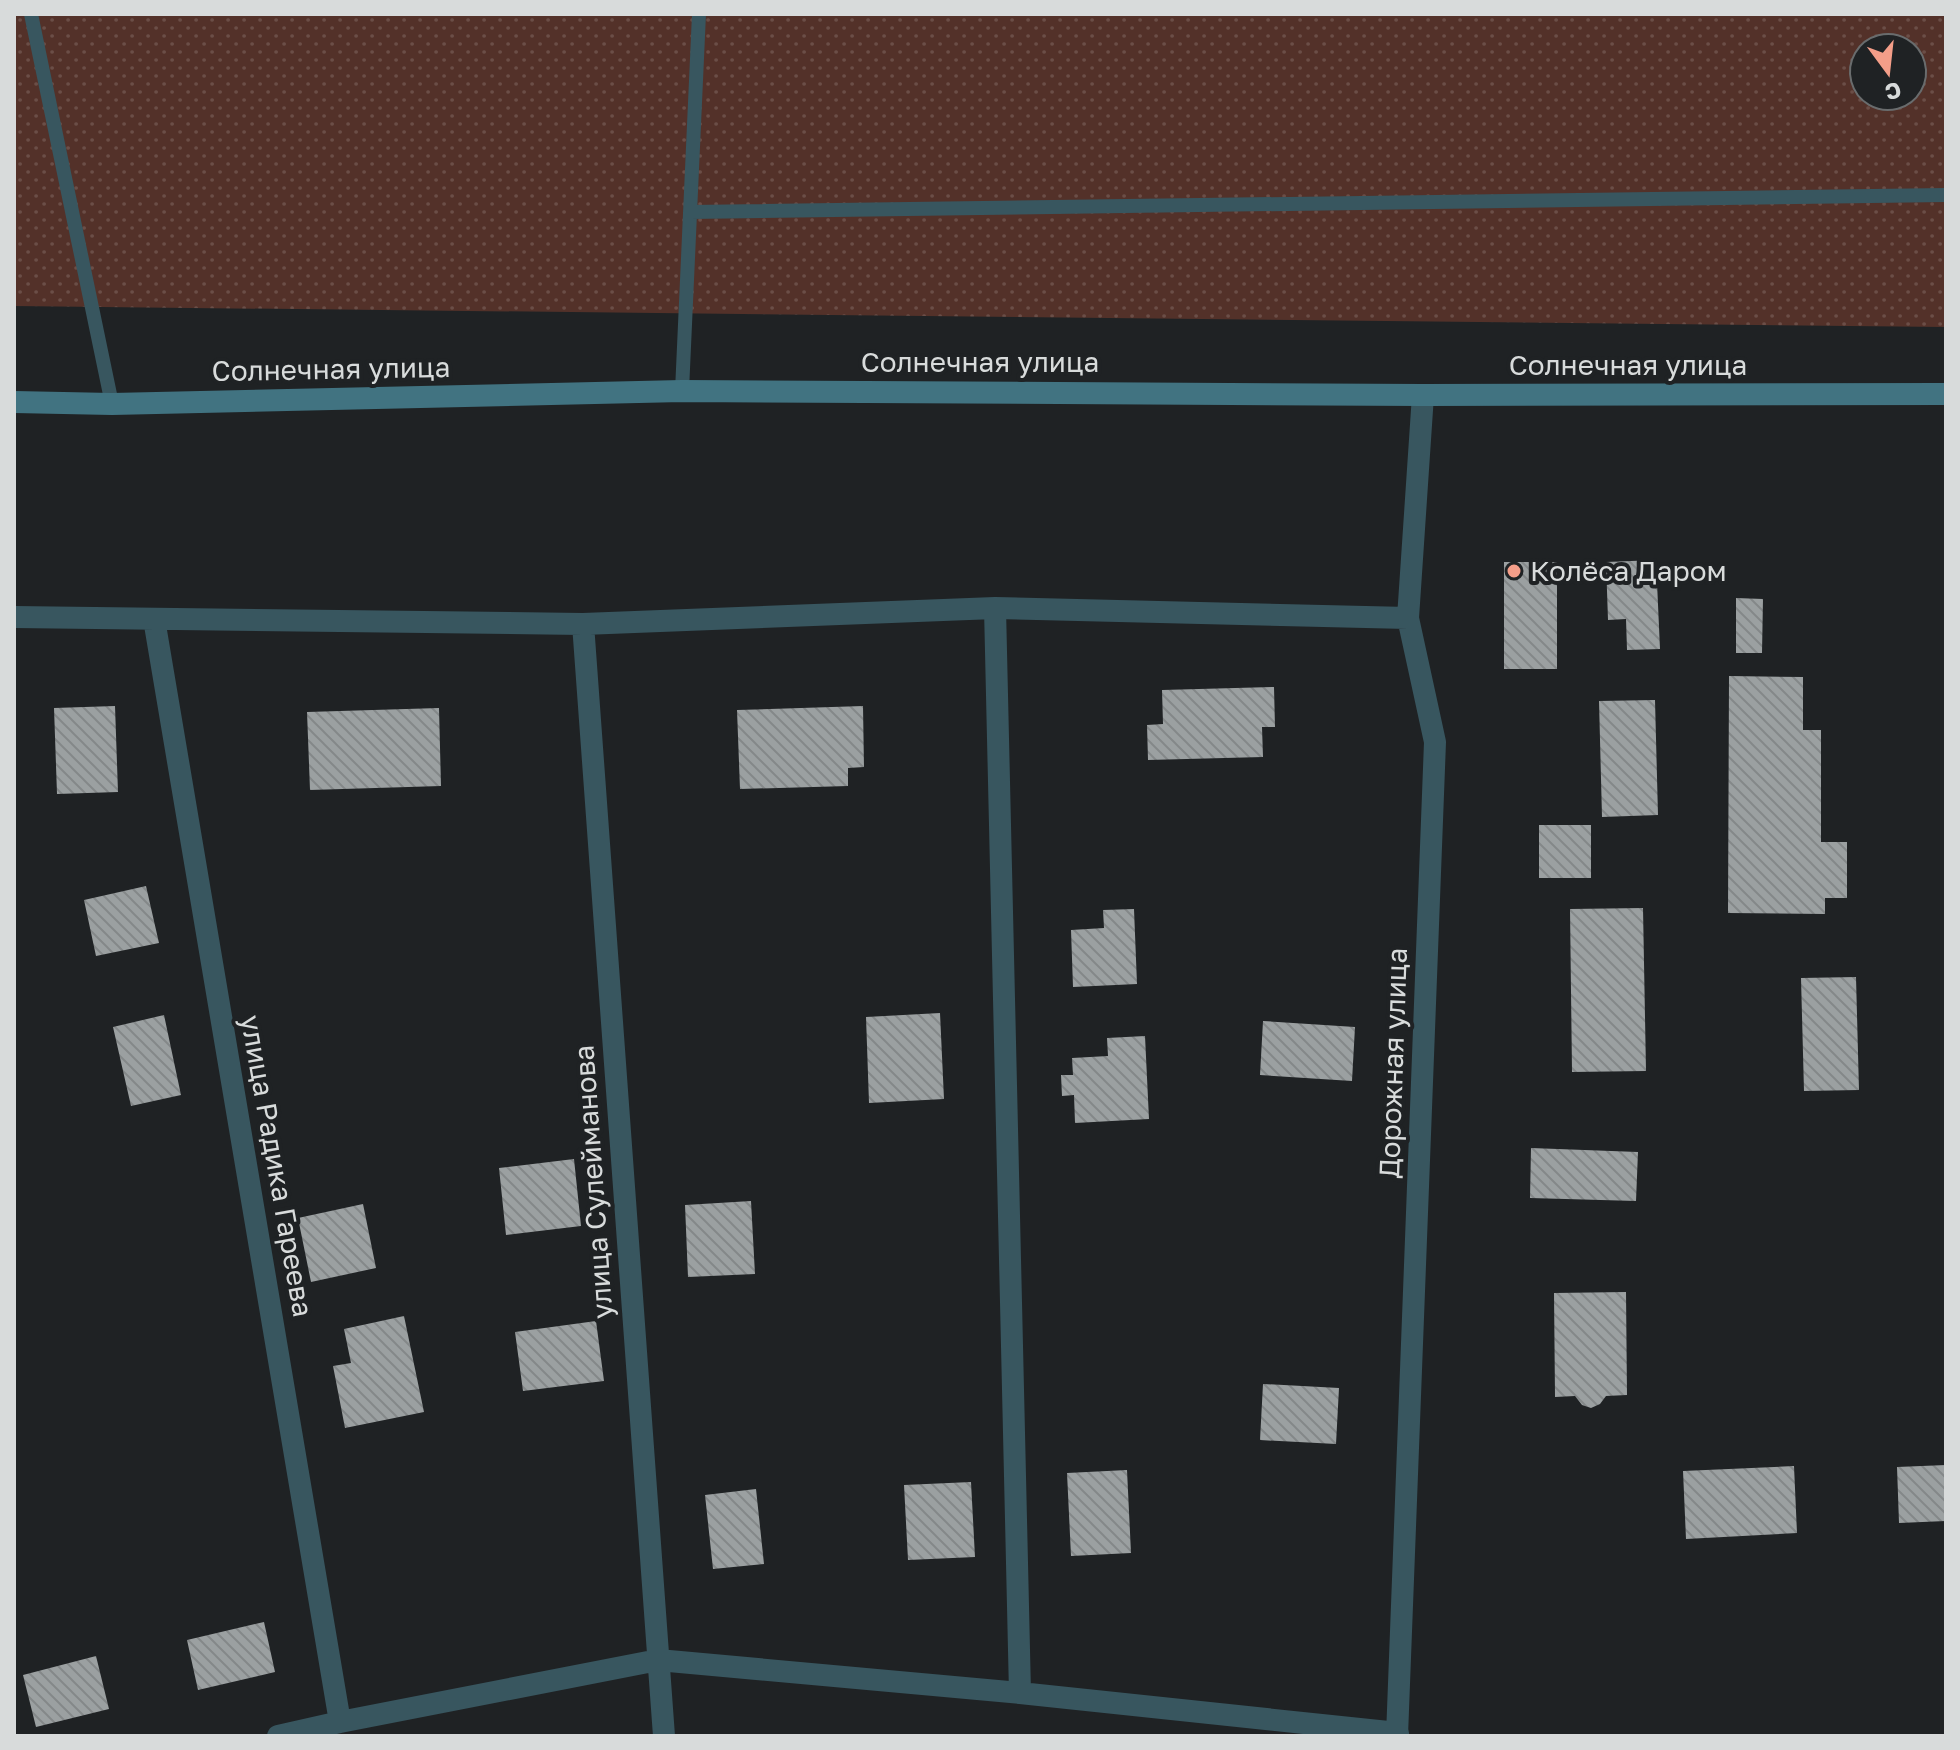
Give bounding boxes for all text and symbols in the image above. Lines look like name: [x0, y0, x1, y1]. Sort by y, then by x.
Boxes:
north arrow: [1848, 32, 1928, 112]
text: С: [1882, 77, 1904, 107]
street label: Солнечная улица: [861, 345, 1099, 378]
street label: Солнечная улица: [1509, 348, 1747, 381]
street label: Солнечная улица: [211, 350, 451, 387]
place label: Колёса Даром: [1530, 554, 1727, 587]
marker: Колёса Даром: [1505, 562, 1523, 580]
street label: Дорожная улица: [1372, 947, 1413, 1179]
street label: улица Радика Гареева: [235, 1012, 320, 1319]
street label: улица Сулейманова: [566, 1044, 619, 1320]

